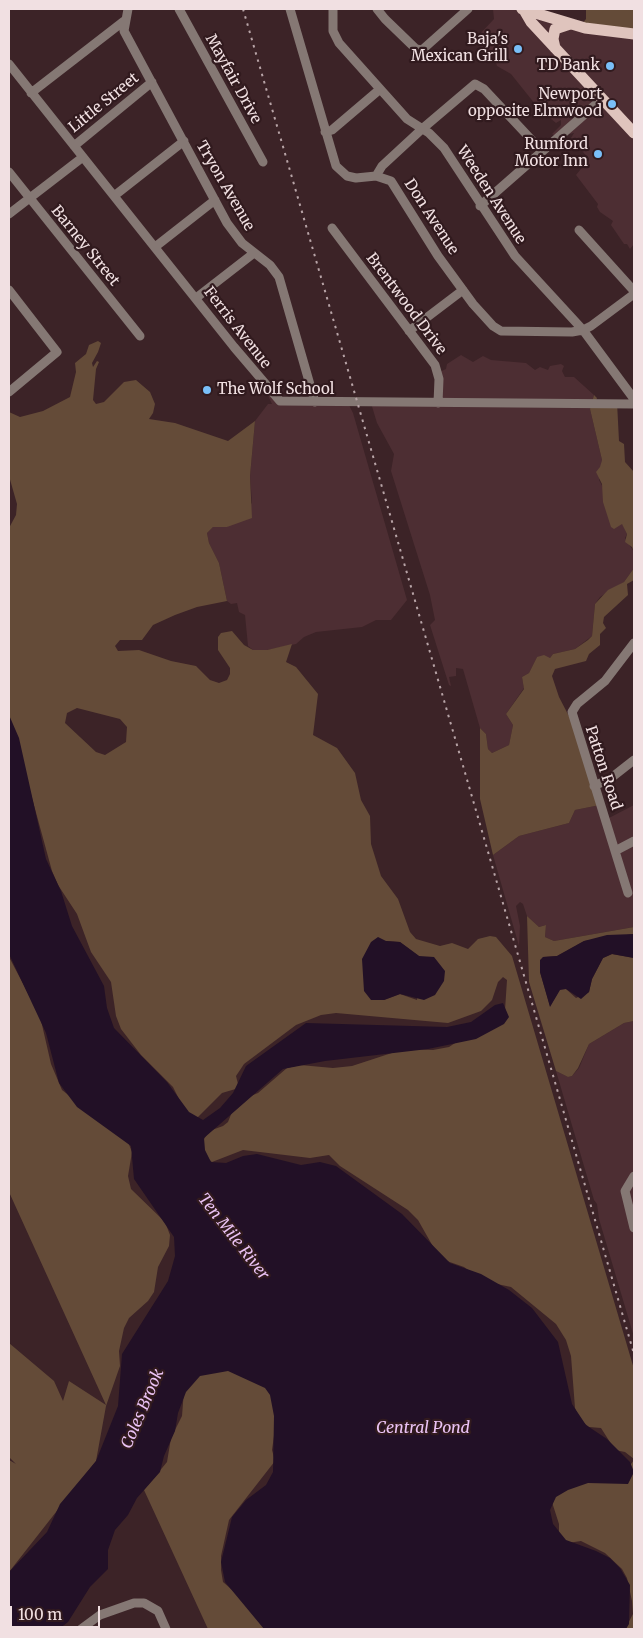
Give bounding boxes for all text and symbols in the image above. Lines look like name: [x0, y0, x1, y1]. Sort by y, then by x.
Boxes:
street label: Mayfair Drive: [201, 31, 265, 127]
place label: Baja's Mexican Grill: [411, 31, 508, 66]
marker: Baja's Mexican Grill: [512, 43, 524, 55]
place label: TD Bank: [537, 57, 600, 75]
marker: TD Bank: [604, 60, 616, 72]
street label: Little Street: [65, 69, 143, 137]
place label: Newport opposite Elmwood: [468, 86, 602, 121]
marker: Newport opposite Elmwood: [606, 98, 618, 110]
place label: Rumford Motor Inn: [515, 136, 588, 171]
street label: Tryon Avenue: [192, 138, 258, 234]
street label: Weeden Avenue: [453, 142, 529, 248]
marker: Rumford Motor Inn: [592, 148, 604, 160]
street label: Don Avenue: [400, 176, 462, 258]
street label: Barney Street: [47, 202, 123, 290]
street label: Brentwood Drive: [362, 250, 450, 358]
street label: Ferris Avenue: [200, 284, 274, 372]
place label: The Wolf School: [217, 381, 334, 399]
marker: The Wolf School: [201, 384, 213, 396]
street label: Patton Road: [581, 724, 625, 812]
water label: Ten Mile River: [193, 1190, 273, 1284]
water label: Coles Brook: [118, 1366, 168, 1452]
water label: Central Pond: [376, 1418, 470, 1438]
scale bar: [12, 1596, 102, 1628]
text: 100 m: [18, 1605, 62, 1624]

